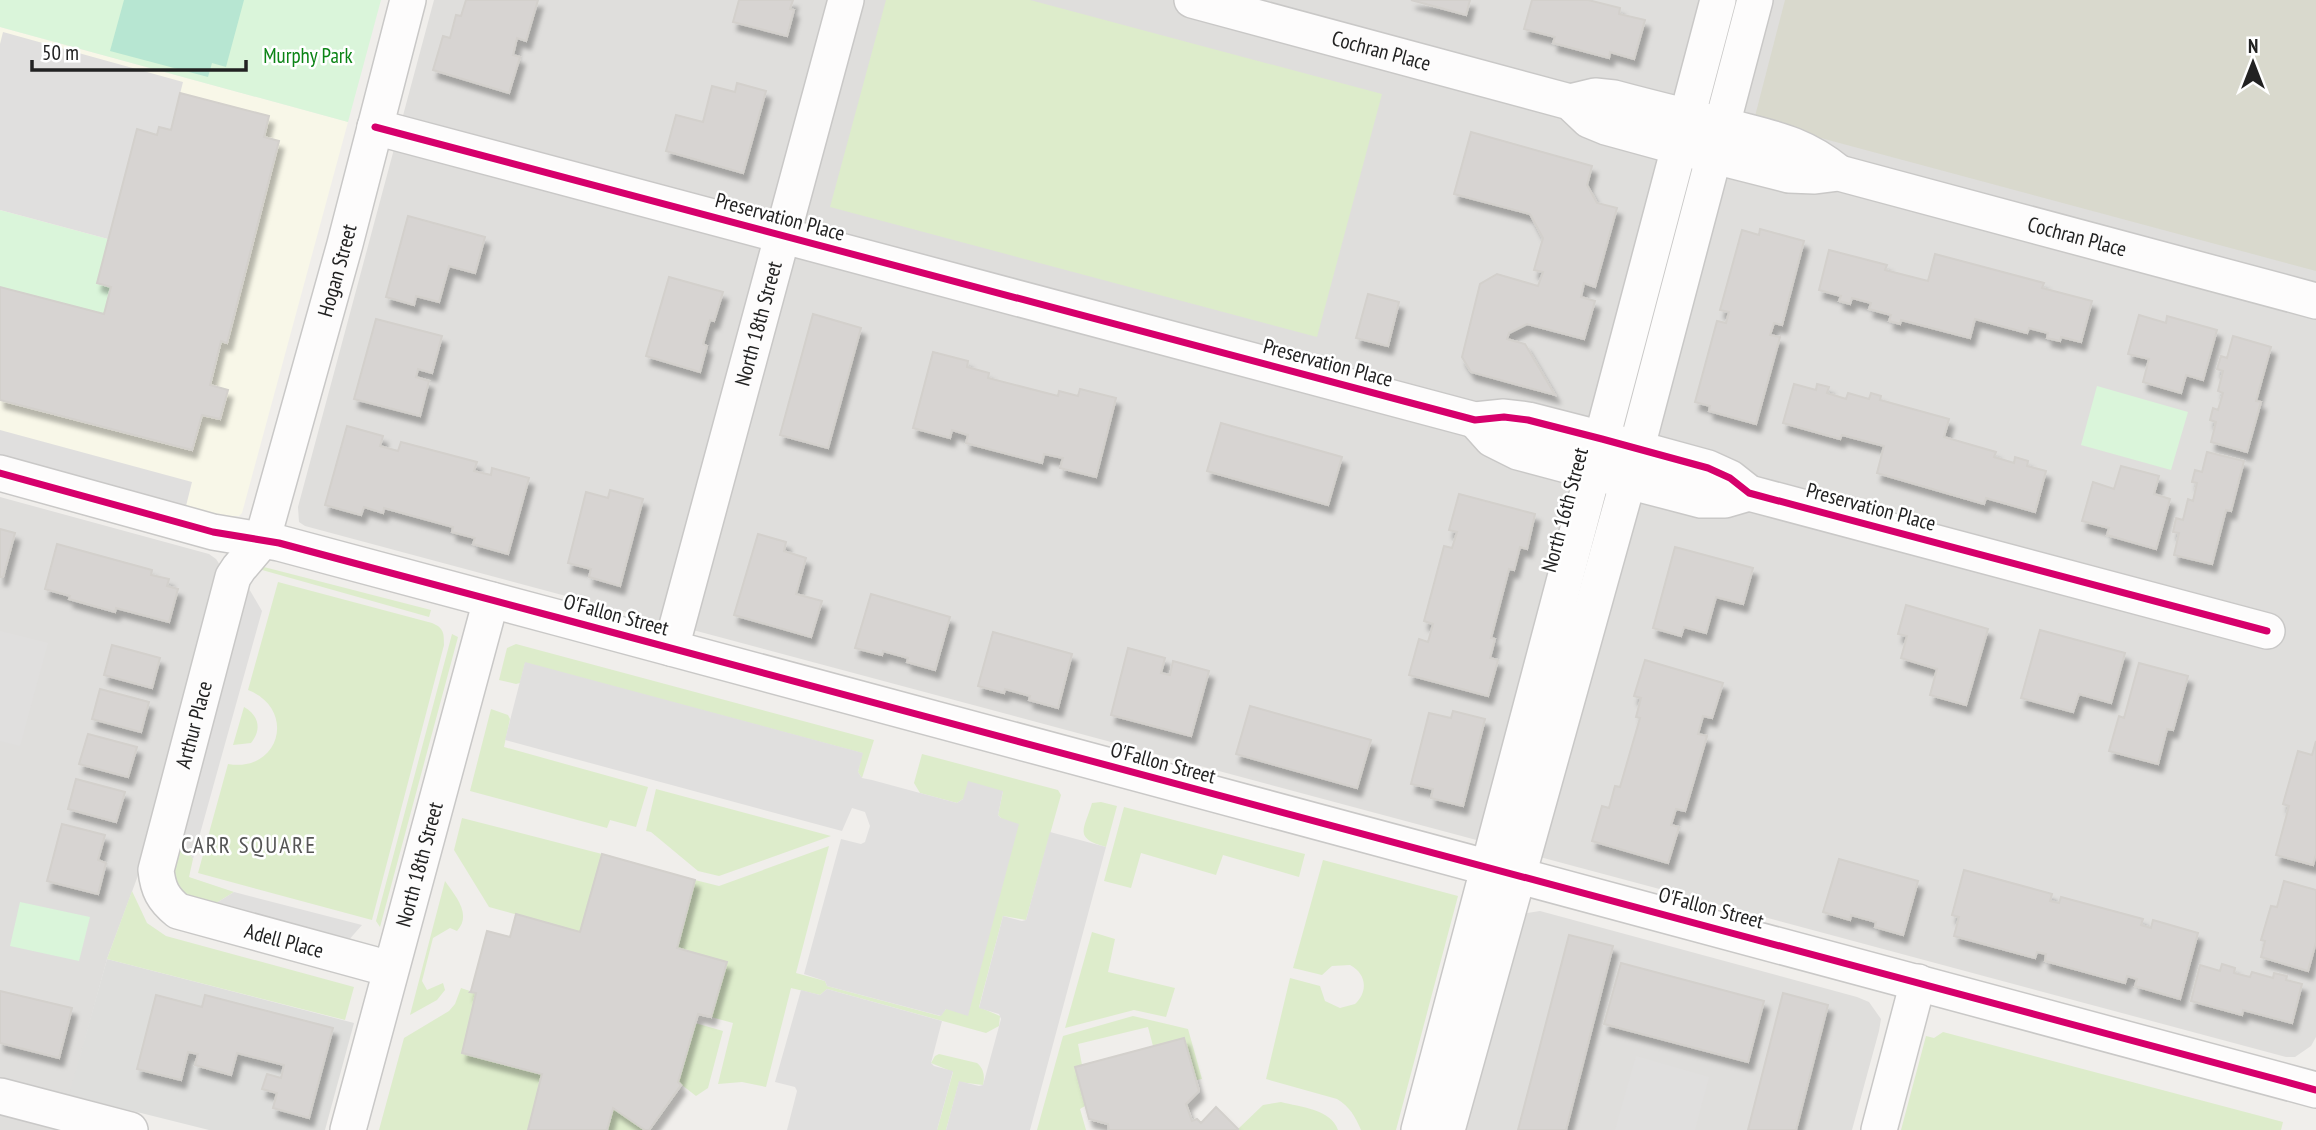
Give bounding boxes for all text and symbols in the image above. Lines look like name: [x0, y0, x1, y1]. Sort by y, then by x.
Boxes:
street label: Cochran Place: [1329, 24, 1434, 77]
scale bar: [32, 28, 245, 72]
north arrow: [2218, 28, 2288, 98]
text: N: [2248, 34, 2258, 58]
text: 50 m: [42, 39, 79, 66]
park label: Murphy Park: [263, 42, 353, 69]
street label: Preservation Place: [712, 186, 848, 247]
street label: Cochran Place: [2025, 210, 2130, 263]
street label: Hogan Street: [311, 221, 363, 320]
street label: North 18th Street: [728, 258, 788, 389]
street label: Preservation Place: [1260, 332, 1396, 393]
street label: North 16th Street: [1535, 444, 1594, 575]
street label: Preservation Place: [1803, 476, 1939, 537]
street label: O'Fallon Street: [561, 588, 672, 642]
street label: Arthur Place: [169, 678, 218, 771]
street label: O'Fallon Street: [1108, 736, 1219, 790]
street label: North 18th Street: [389, 799, 449, 930]
district label: CARR SQUARE: [181, 830, 317, 859]
street label: O'Fallon Street: [1656, 881, 1767, 935]
street label: Adell Place: [242, 917, 327, 964]

